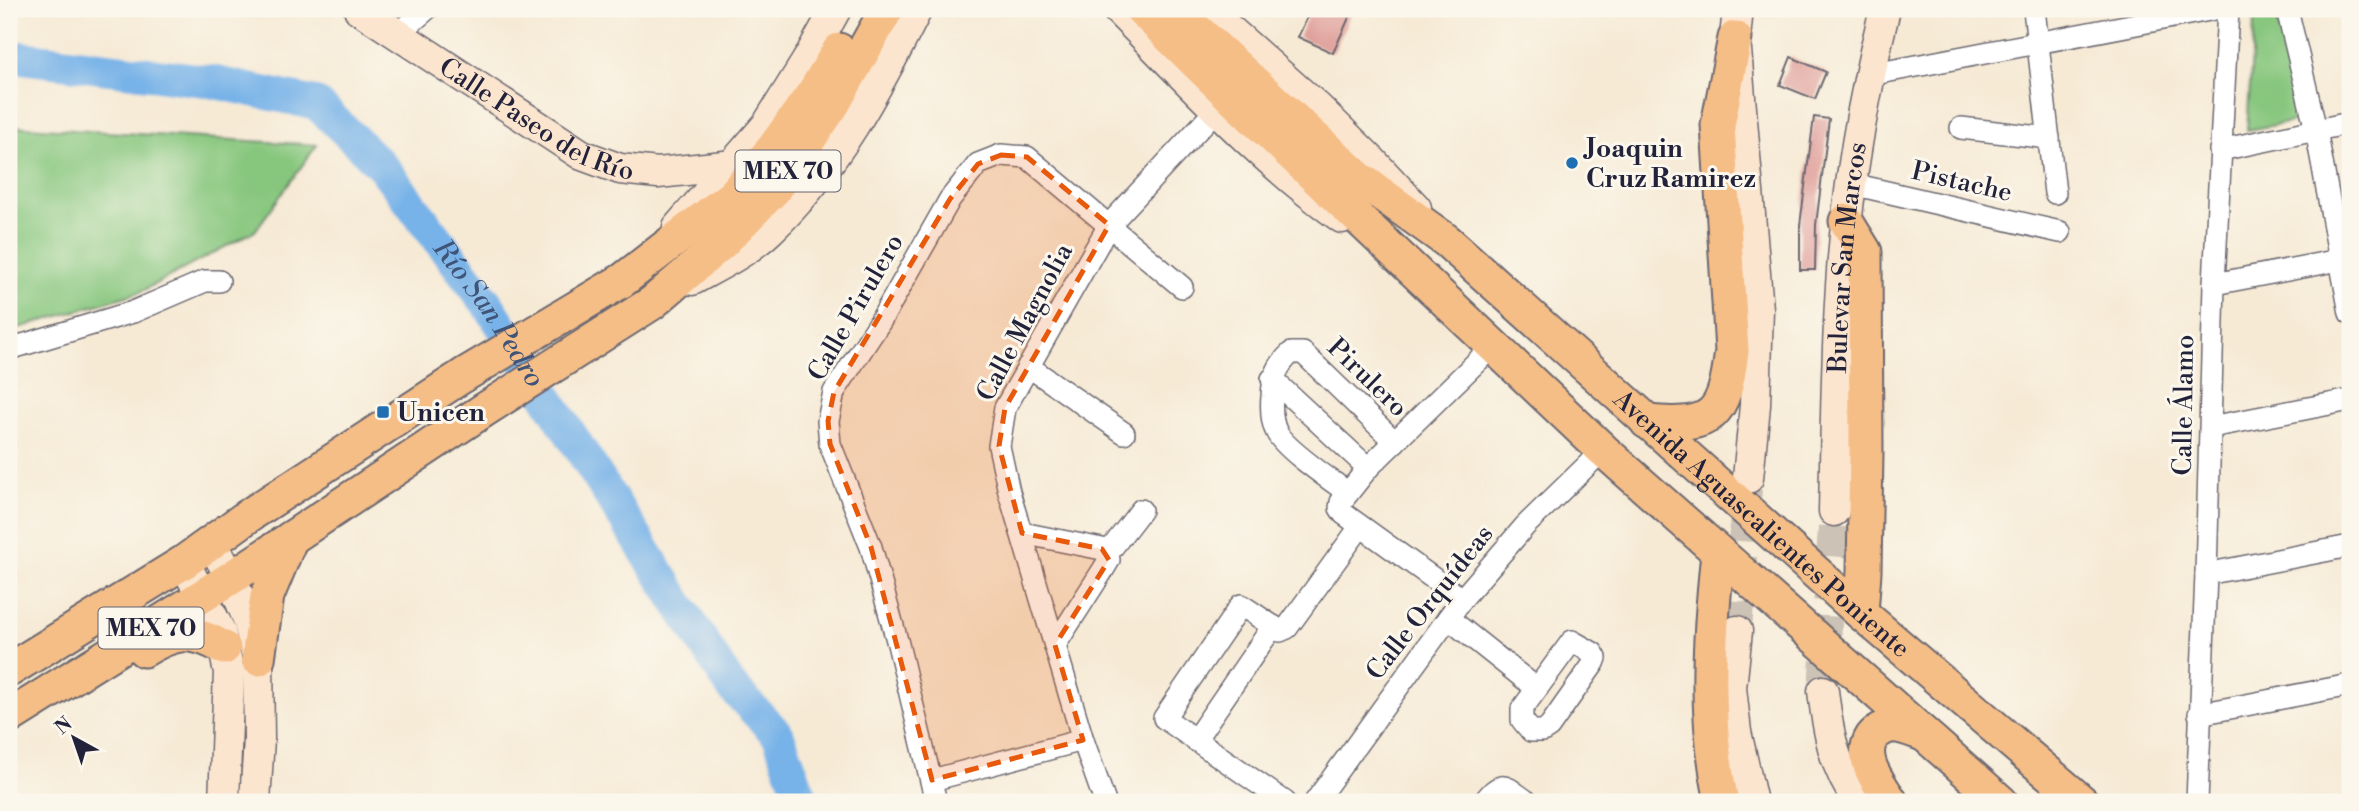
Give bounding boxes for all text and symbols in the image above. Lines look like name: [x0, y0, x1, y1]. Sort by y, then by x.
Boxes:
street label: Calle Paseo del Río: [433, 51, 635, 187]
place label: Joaquin Cruz Ramirez: [1583, 133, 1756, 195]
street label: Bulevar San Marcos: [1822, 140, 1874, 374]
road number: MEX 70: [736, 150, 840, 191]
marker: Joaquin Cruz Ramirez: [1564, 155, 1580, 171]
street label: Pistache: [1908, 155, 2015, 209]
street label: Calle Pirulero: [801, 228, 911, 387]
water label: Río San Pedro: [425, 232, 552, 394]
street label: Calle Magnolia: [970, 237, 1080, 407]
street label: Pirulero: [1320, 332, 1414, 424]
street label: Calle Álamo: [2165, 334, 2201, 476]
street label: Avenida Aguascalientes Poniente: [1606, 383, 1916, 665]
place label: Unicen: [397, 397, 485, 429]
marker: Unicen: [375, 404, 391, 420]
street label: Calle Orquídeas: [1359, 519, 1500, 687]
road number: MEX 70: [99, 608, 204, 648]
north arrow: [38, 702, 108, 772]
text: N: [50, 712, 77, 740]

